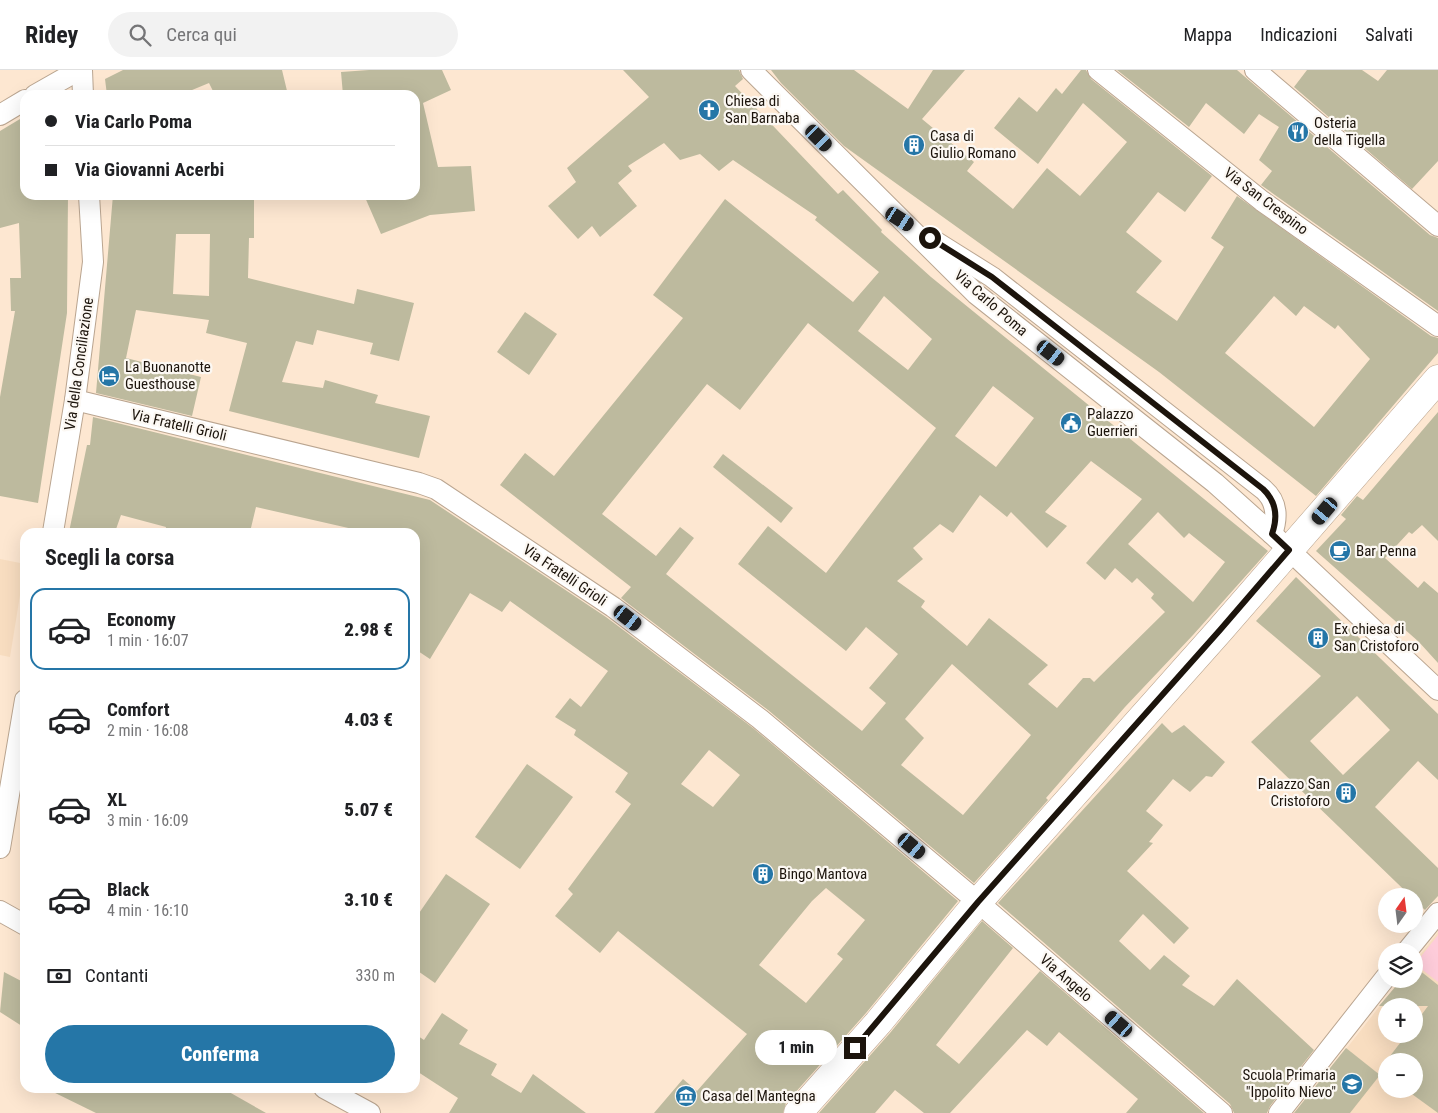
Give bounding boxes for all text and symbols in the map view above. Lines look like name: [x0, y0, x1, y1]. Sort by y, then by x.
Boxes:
search box: [108, 12, 458, 57]
text: Ridey: [25, 21, 78, 49]
icon: search: [126, 21, 154, 49]
text: Cerca qui: [166, 23, 237, 46]
text: Mappa: [1184, 24, 1232, 45]
text: Indicazioni: [1260, 24, 1337, 45]
text: Salvati: [1365, 24, 1413, 45]
place label: Chiesa di San Barnaba: [725, 92, 800, 127]
church icon: Chiesa di San Barnaba: [697, 98, 721, 122]
text: Via Carlo Poma: [75, 110, 192, 133]
place label: Osteria della Tigella: [1314, 114, 1385, 149]
restaurant icon: Osteria della Tigella: [1286, 120, 1310, 144]
car: [803, 122, 834, 154]
place label: Casa di Giulio Romano: [930, 127, 1016, 162]
building icon: Casa di Giulio Romano: [902, 133, 926, 157]
text: Via Giovanni Acerbi: [75, 158, 224, 181]
street label: Via San Crespino: [1220, 164, 1312, 238]
car: [883, 205, 916, 233]
route start: [919, 227, 941, 249]
street label: Via Carlo Poma: [951, 266, 1031, 340]
street label: Via della Conciliazione: [61, 296, 97, 432]
car: [1034, 338, 1067, 368]
place label: La Buonanotte Guesthouse: [125, 358, 211, 393]
hotel icon: La Buonanotte Guesthouse: [97, 364, 121, 388]
street label: Via Fratelli Grioli: [129, 405, 229, 445]
place label: Palazzo Guerrieri: [1087, 405, 1138, 440]
public building icon: Palazzo Guerrieri: [1059, 411, 1083, 435]
car: [1309, 495, 1340, 527]
cafe icon: Bar Penna: [1328, 539, 1352, 563]
street label: Via Fratelli Grioli: [520, 540, 610, 610]
place label: Bar Penna: [1356, 542, 1416, 560]
text: Scegli la corsa: [45, 545, 174, 570]
car: [611, 603, 644, 633]
icon: car: [47, 607, 92, 652]
text: Economy: [107, 608, 176, 631]
text: 2.98 €: [344, 618, 393, 641]
place label: Ex chiesa di San Cristoforo: [1334, 620, 1419, 655]
building icon: Ex chiesa di San Cristoforo: [1306, 626, 1330, 650]
text: 1 min · 16:07: [107, 631, 189, 650]
icon: car: [47, 697, 92, 742]
text: Comfort: [107, 698, 170, 721]
text: 4.03 €: [344, 708, 393, 731]
text: 2 min · 16:08: [107, 721, 189, 740]
place label: Palazzo San Cristoforo: [1258, 775, 1330, 810]
building icon: Palazzo San Cristoforo: [1334, 781, 1358, 805]
icon: car: [47, 787, 92, 832]
text: XL: [107, 788, 127, 811]
text: 5.07 €: [344, 798, 393, 821]
text: 3 min · 16:09: [107, 811, 189, 830]
car: [895, 831, 928, 861]
building icon: Bingo Mantova: [751, 862, 775, 886]
place label: Bingo Mantova: [779, 865, 867, 883]
icon: car: [47, 877, 92, 922]
text: Black: [107, 878, 149, 901]
text: 3.10 €: [344, 888, 393, 911]
north arrow: [1378, 888, 1422, 932]
map controls: [1378, 888, 1423, 1098]
text: 4 min · 16:10: [107, 901, 189, 920]
button: layers: [1378, 943, 1423, 988]
street label: Via Angelo: [1036, 950, 1096, 1006]
icon: cash: [45, 962, 73, 990]
text: Contanti: [85, 964, 148, 987]
text: 330 m: [356, 966, 395, 985]
button: +: [1378, 998, 1423, 1043]
car: [1102, 1008, 1135, 1040]
button: Conferma: [45, 1025, 395, 1083]
callout: 1 min: [755, 1030, 838, 1066]
route end: [844, 1037, 866, 1059]
text: 1 min: [778, 1038, 814, 1057]
button: −: [1378, 1053, 1423, 1098]
place label: Scuola Primaria "Ippolito Nievo": [1242, 1066, 1336, 1101]
school or university icon: Scuola Primaria "Ippolito Nievo": [1340, 1072, 1364, 1096]
museum icon: Casa del Mantegna: [674, 1084, 698, 1108]
place label: Casa del Mantegna: [702, 1087, 816, 1105]

